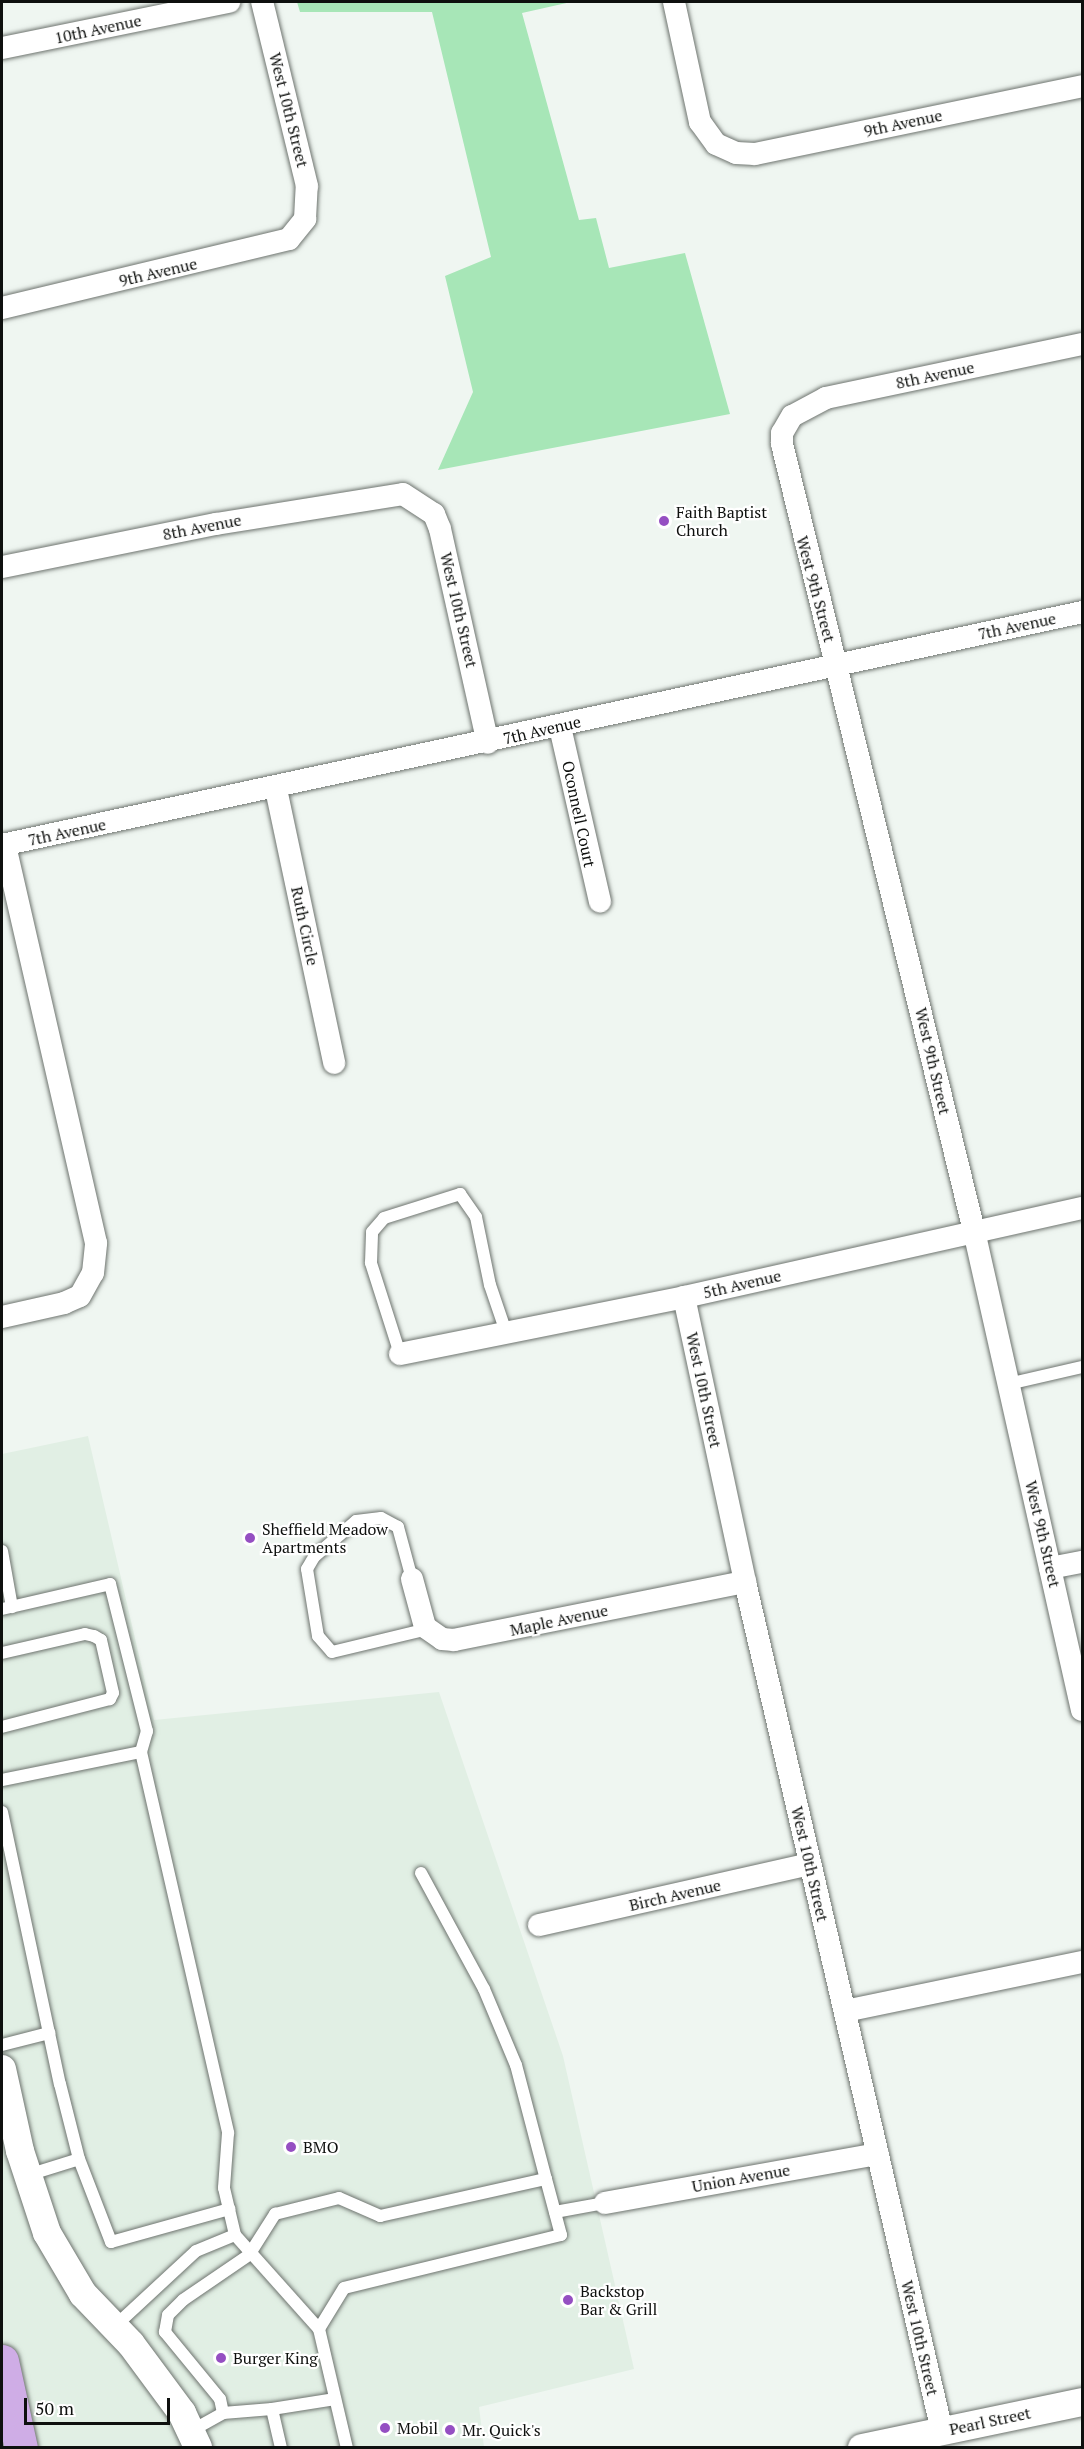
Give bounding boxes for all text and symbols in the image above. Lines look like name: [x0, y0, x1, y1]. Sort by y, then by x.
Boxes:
street label: 10th Avenue: [53, 10, 143, 48]
street label: West 10th Street: [265, 51, 313, 169]
street label: 9th Avenue: [862, 105, 944, 141]
street label: 9th Avenue: [117, 254, 199, 290]
street label: 8th Avenue: [894, 357, 976, 393]
place label: Faith Baptist Church: [676, 502, 767, 540]
street label: 8th Avenue: [161, 510, 243, 544]
marker: Faith Baptist Church: [657, 514, 671, 528]
street label: West 9th Street: [793, 534, 839, 644]
street label: West 10th Street: [436, 551, 482, 669]
street label: 7th Avenue: [976, 608, 1058, 644]
street label: 7th Avenue: [501, 712, 583, 748]
street label: Oconnell Court: [558, 759, 600, 869]
street label: 7th Avenue: [26, 814, 108, 850]
street label: Ruth Circle: [287, 885, 323, 967]
street label: West 9th Street: [911, 1006, 955, 1116]
street label: 5th Avenue: [701, 1266, 783, 1302]
street label: West 10th Street: [682, 1330, 726, 1450]
street label: West 9th Street: [1021, 1479, 1065, 1589]
place label: Sheffield Meadow Apartments: [262, 1519, 388, 1557]
marker: Sheffield Meadow Apartments: [243, 1531, 257, 1545]
street label: Maple Avenue: [508, 1600, 610, 1640]
street label: West 10th Street: [787, 1805, 833, 1923]
street label: Birch Avenue: [627, 1875, 723, 1915]
place label: BMO: [303, 2137, 339, 2157]
marker: BMO: [284, 2140, 298, 2154]
street label: Union Avenue: [690, 2160, 792, 2196]
street label: West 10th Street: [897, 2279, 943, 2397]
place label: Backstop Bar & Grill: [580, 2281, 657, 2319]
marker: Backstop Bar & Grill: [561, 2293, 575, 2307]
place label: Burger King: [233, 2348, 318, 2368]
marker: Burger King: [214, 2351, 228, 2365]
scale bar: [27, 2386, 172, 2424]
text: 50 m: [35, 2396, 74, 2420]
street label: Pearl Street: [948, 2403, 1032, 2439]
place label: Mobil: [397, 2418, 438, 2438]
place label: Mr. Quick's: [462, 2420, 541, 2440]
marker: Mobil: [378, 2421, 392, 2435]
marker: Mr. Quick's: [443, 2423, 457, 2437]

